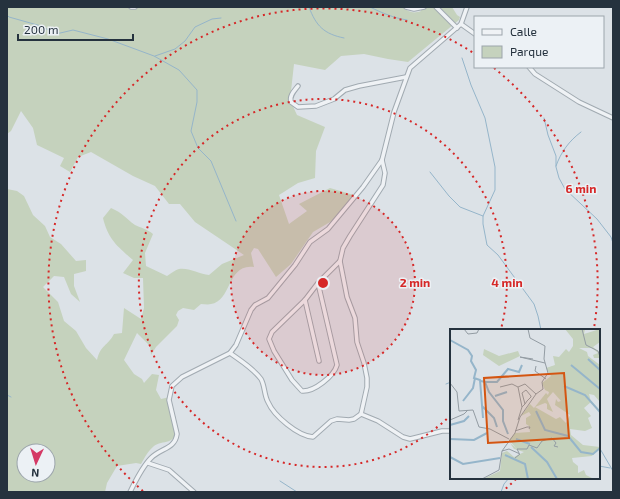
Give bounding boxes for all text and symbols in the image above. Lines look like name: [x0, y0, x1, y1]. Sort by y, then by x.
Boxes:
scale bar: [18, 16, 133, 42]
legend: [474, 16, 604, 68]
text: 200 m: [24, 22, 58, 36]
text: Calle: [510, 24, 537, 38]
text: Parque: [510, 44, 548, 58]
text: 6 min: [566, 181, 596, 195]
text: 2 min: [400, 275, 430, 289]
text: 4 min: [491, 275, 523, 289]
centre of rings: [316, 276, 330, 290]
inset map: [450, 329, 600, 479]
north arrow: [16, 443, 56, 483]
text: N: [31, 467, 40, 480]

